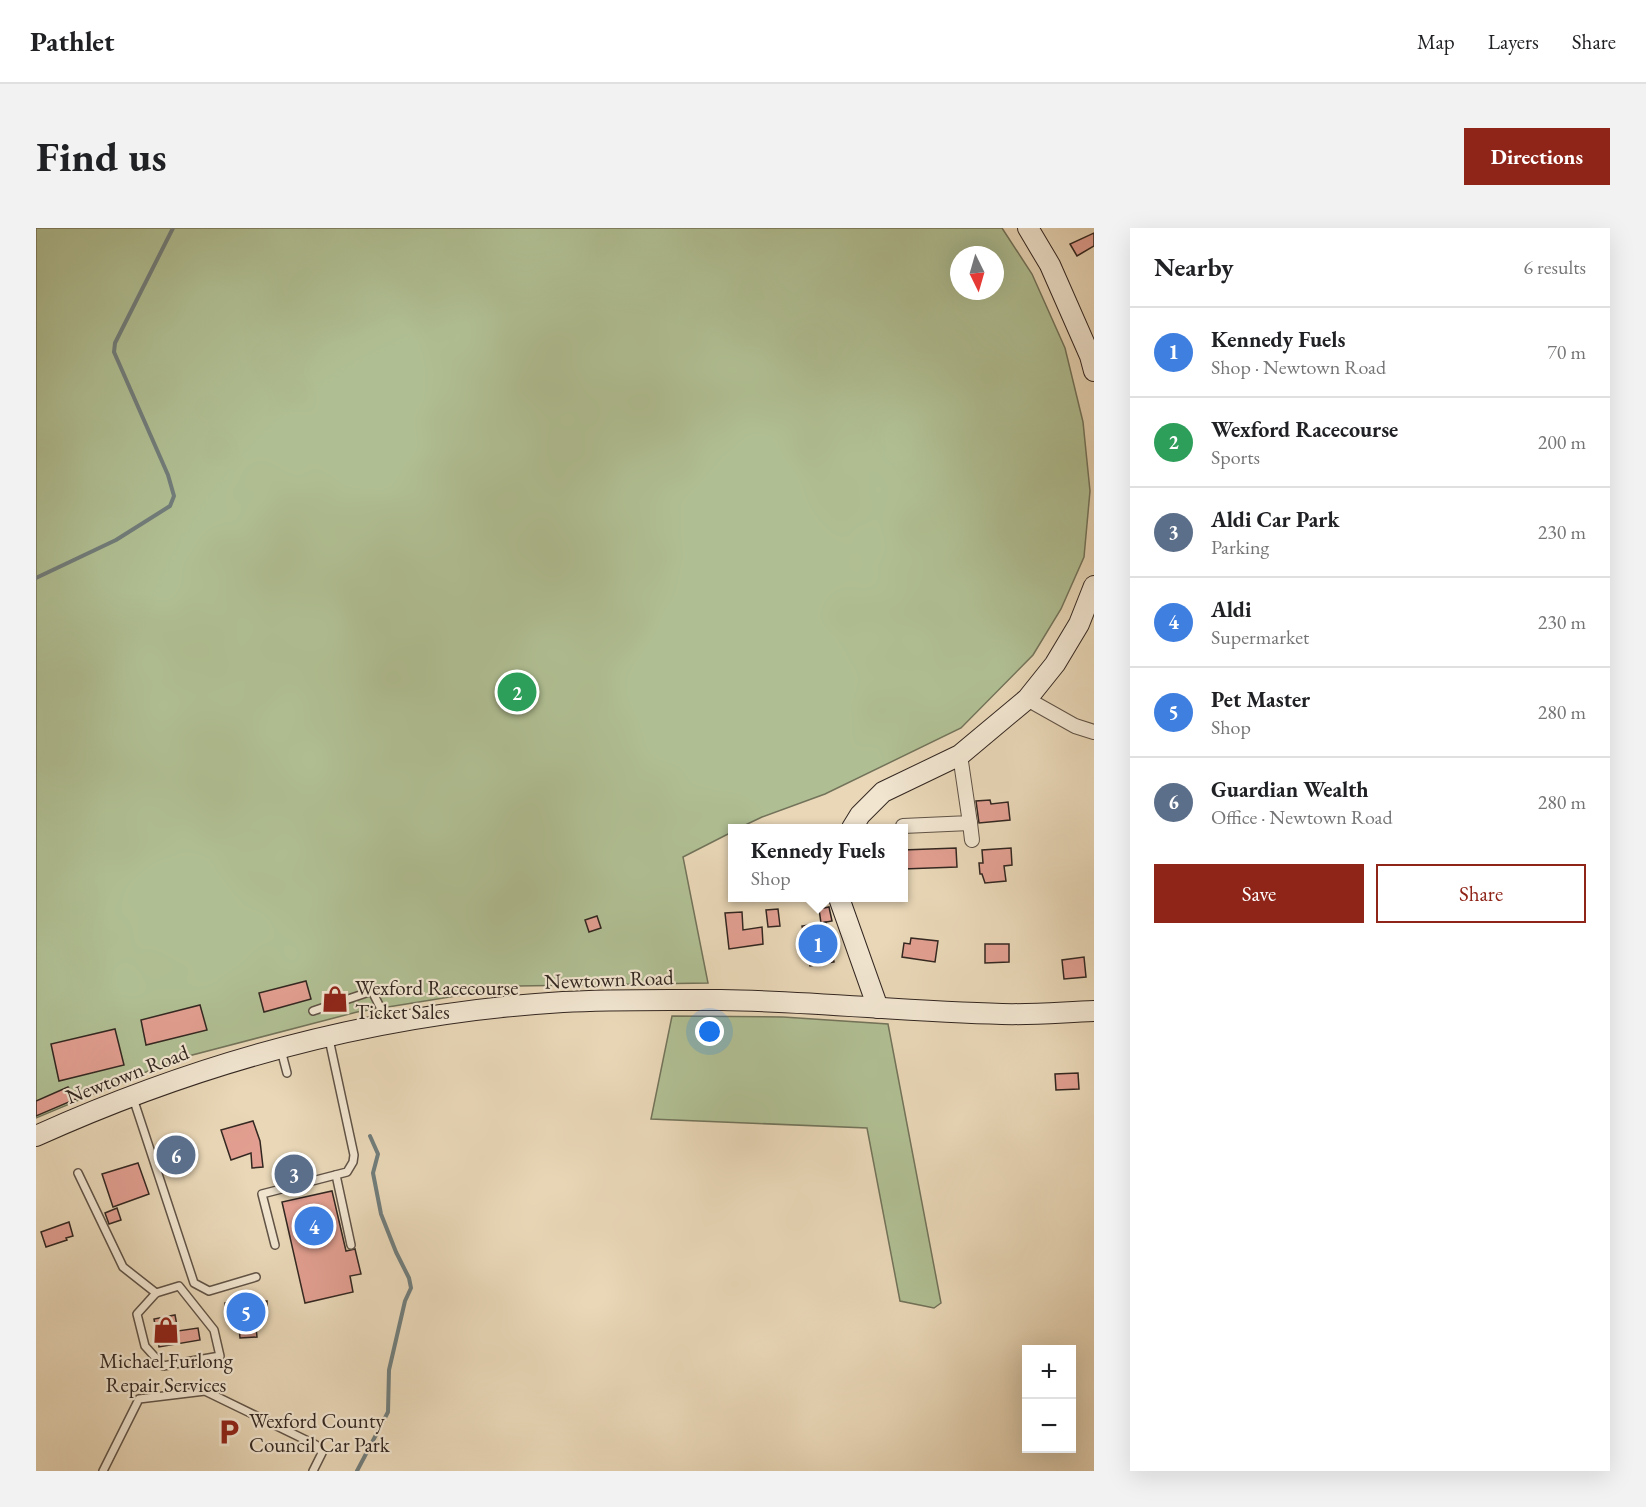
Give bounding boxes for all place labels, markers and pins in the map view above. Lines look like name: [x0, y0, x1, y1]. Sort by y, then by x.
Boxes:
pin: 2: [498, 670, 536, 714]
pin: 1: [798, 922, 838, 966]
place label: Wexford Racecourse Ticket Sales: [355, 974, 518, 1025]
shop icon: Wexford Racecourse Ticket Sales: [320, 984, 350, 1014]
pin: 6: [156, 1132, 196, 1178]
pin: 3: [274, 1152, 314, 1196]
pin: 4: [294, 1204, 334, 1248]
pin: 5: [226, 1290, 266, 1334]
shop icon: Michael Furlong Repair Services: [151, 1315, 181, 1345]
place label: Michael Furlong Repair Services: [99, 1347, 234, 1398]
place label: Wexford County Council Car Park: [249, 1407, 391, 1458]
parking icon: Wexford County Council Car Park: [214, 1417, 244, 1447]

